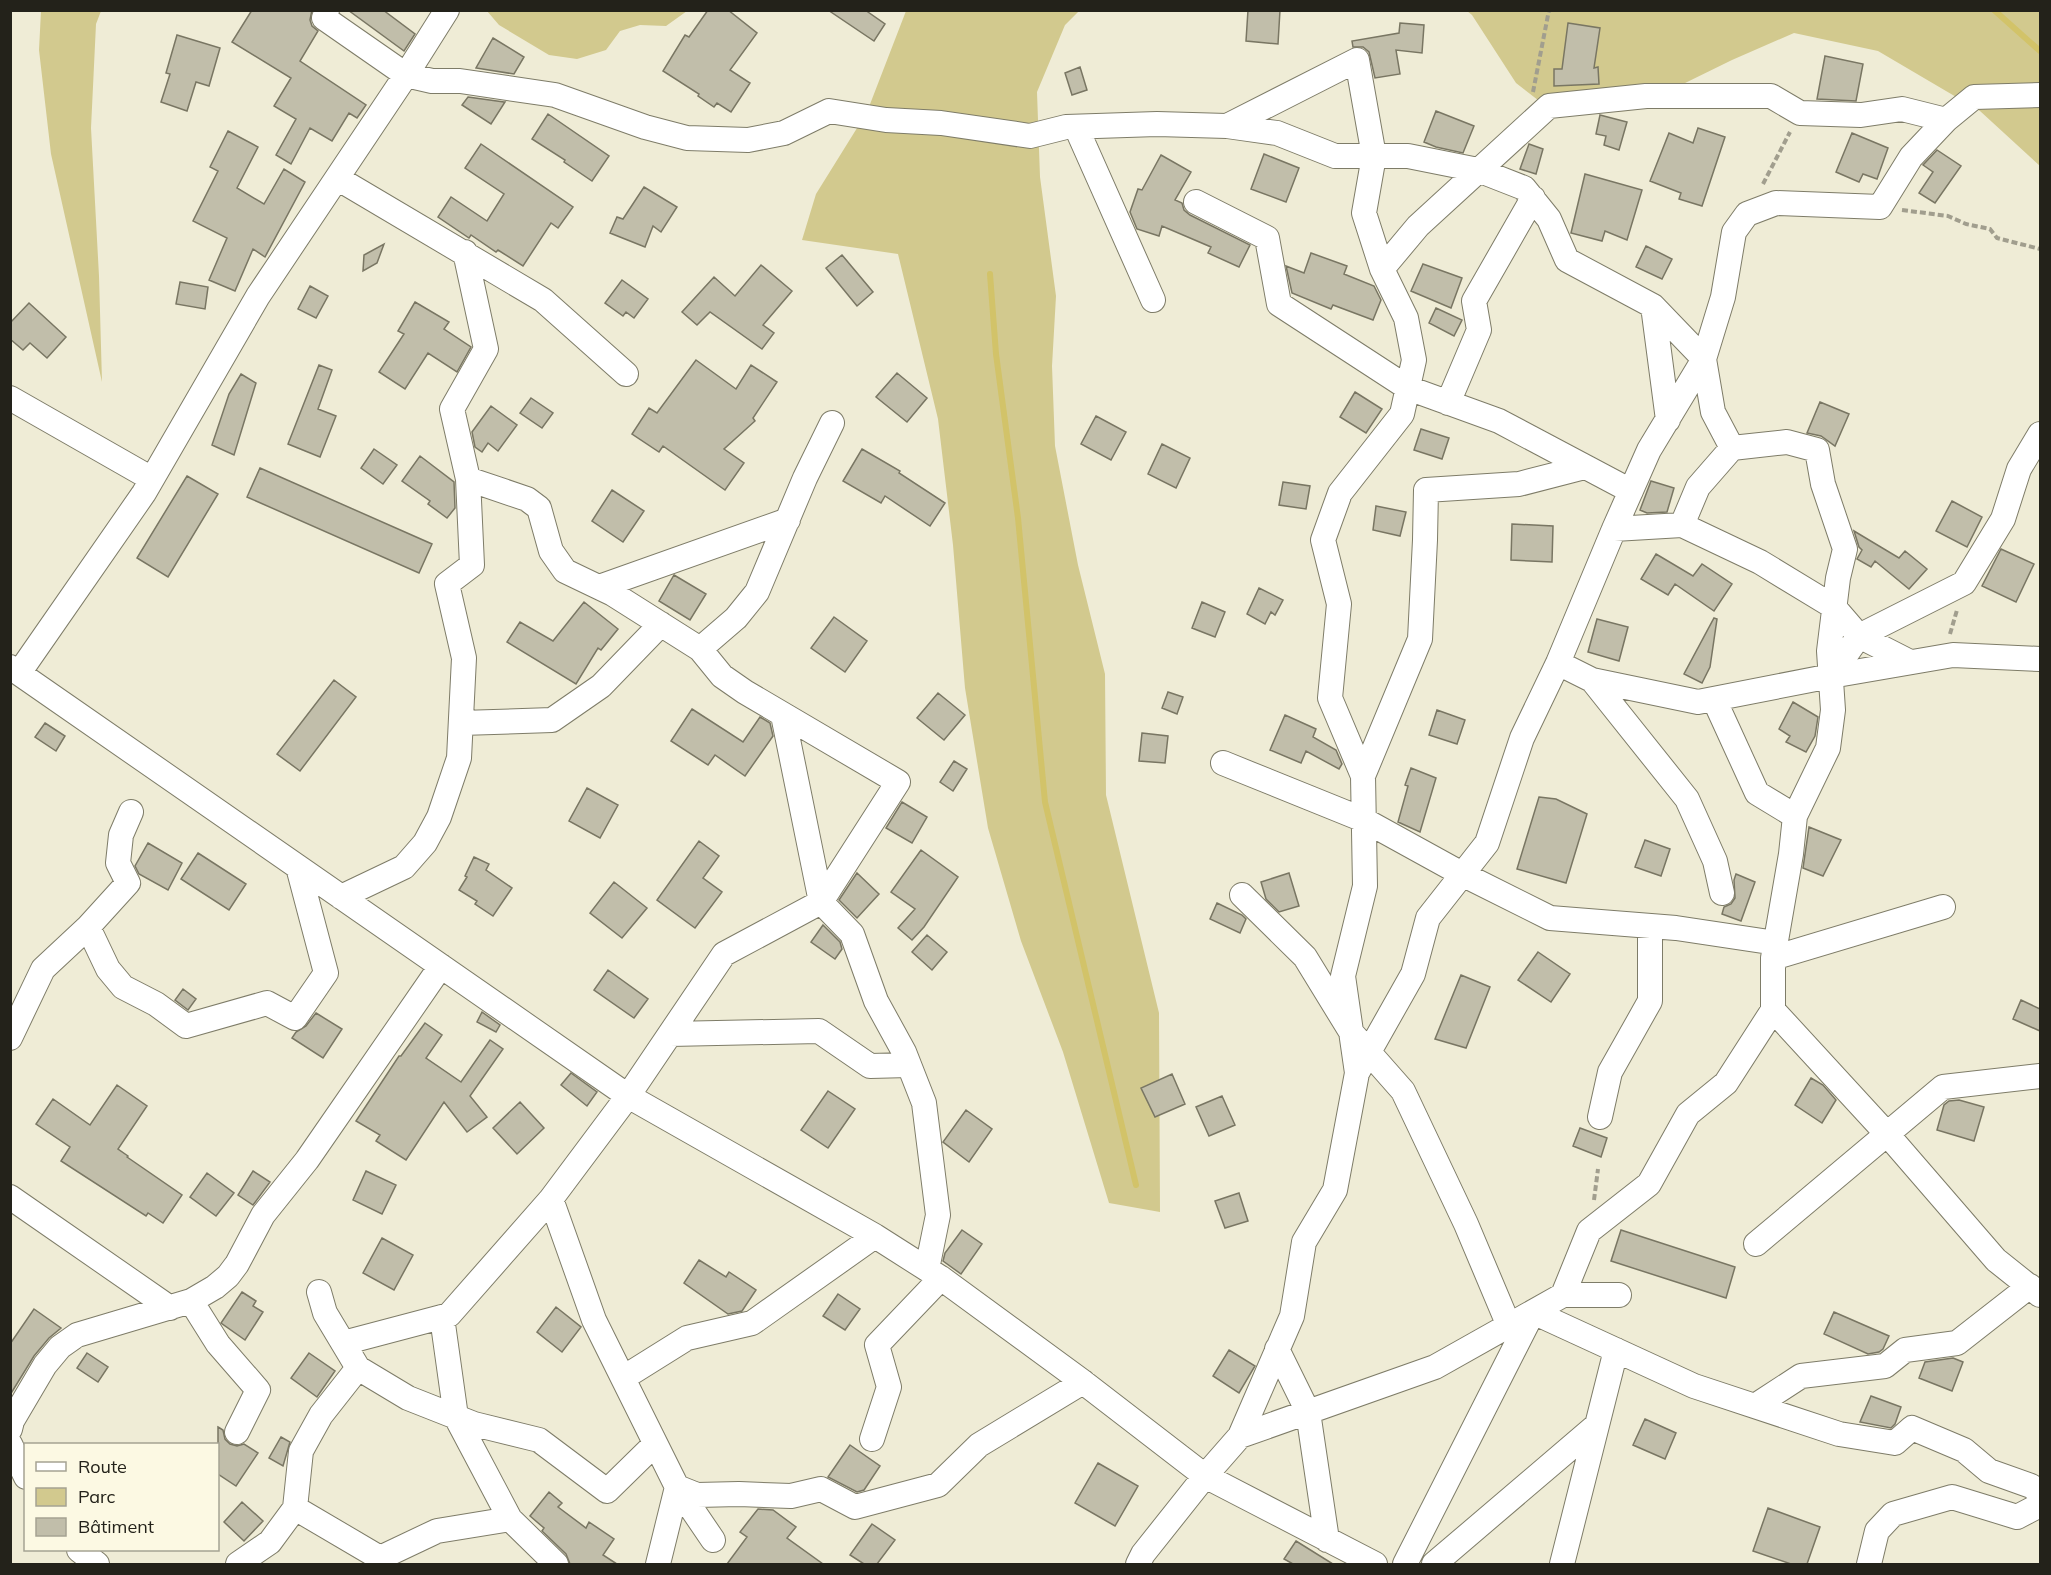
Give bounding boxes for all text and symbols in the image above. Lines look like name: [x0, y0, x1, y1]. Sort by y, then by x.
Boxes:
legend: [24, 1443, 219, 1551]
text: Route: [78, 1455, 127, 1478]
text: Parc: [78, 1485, 116, 1508]
text: Bâtiment: [78, 1515, 154, 1538]

